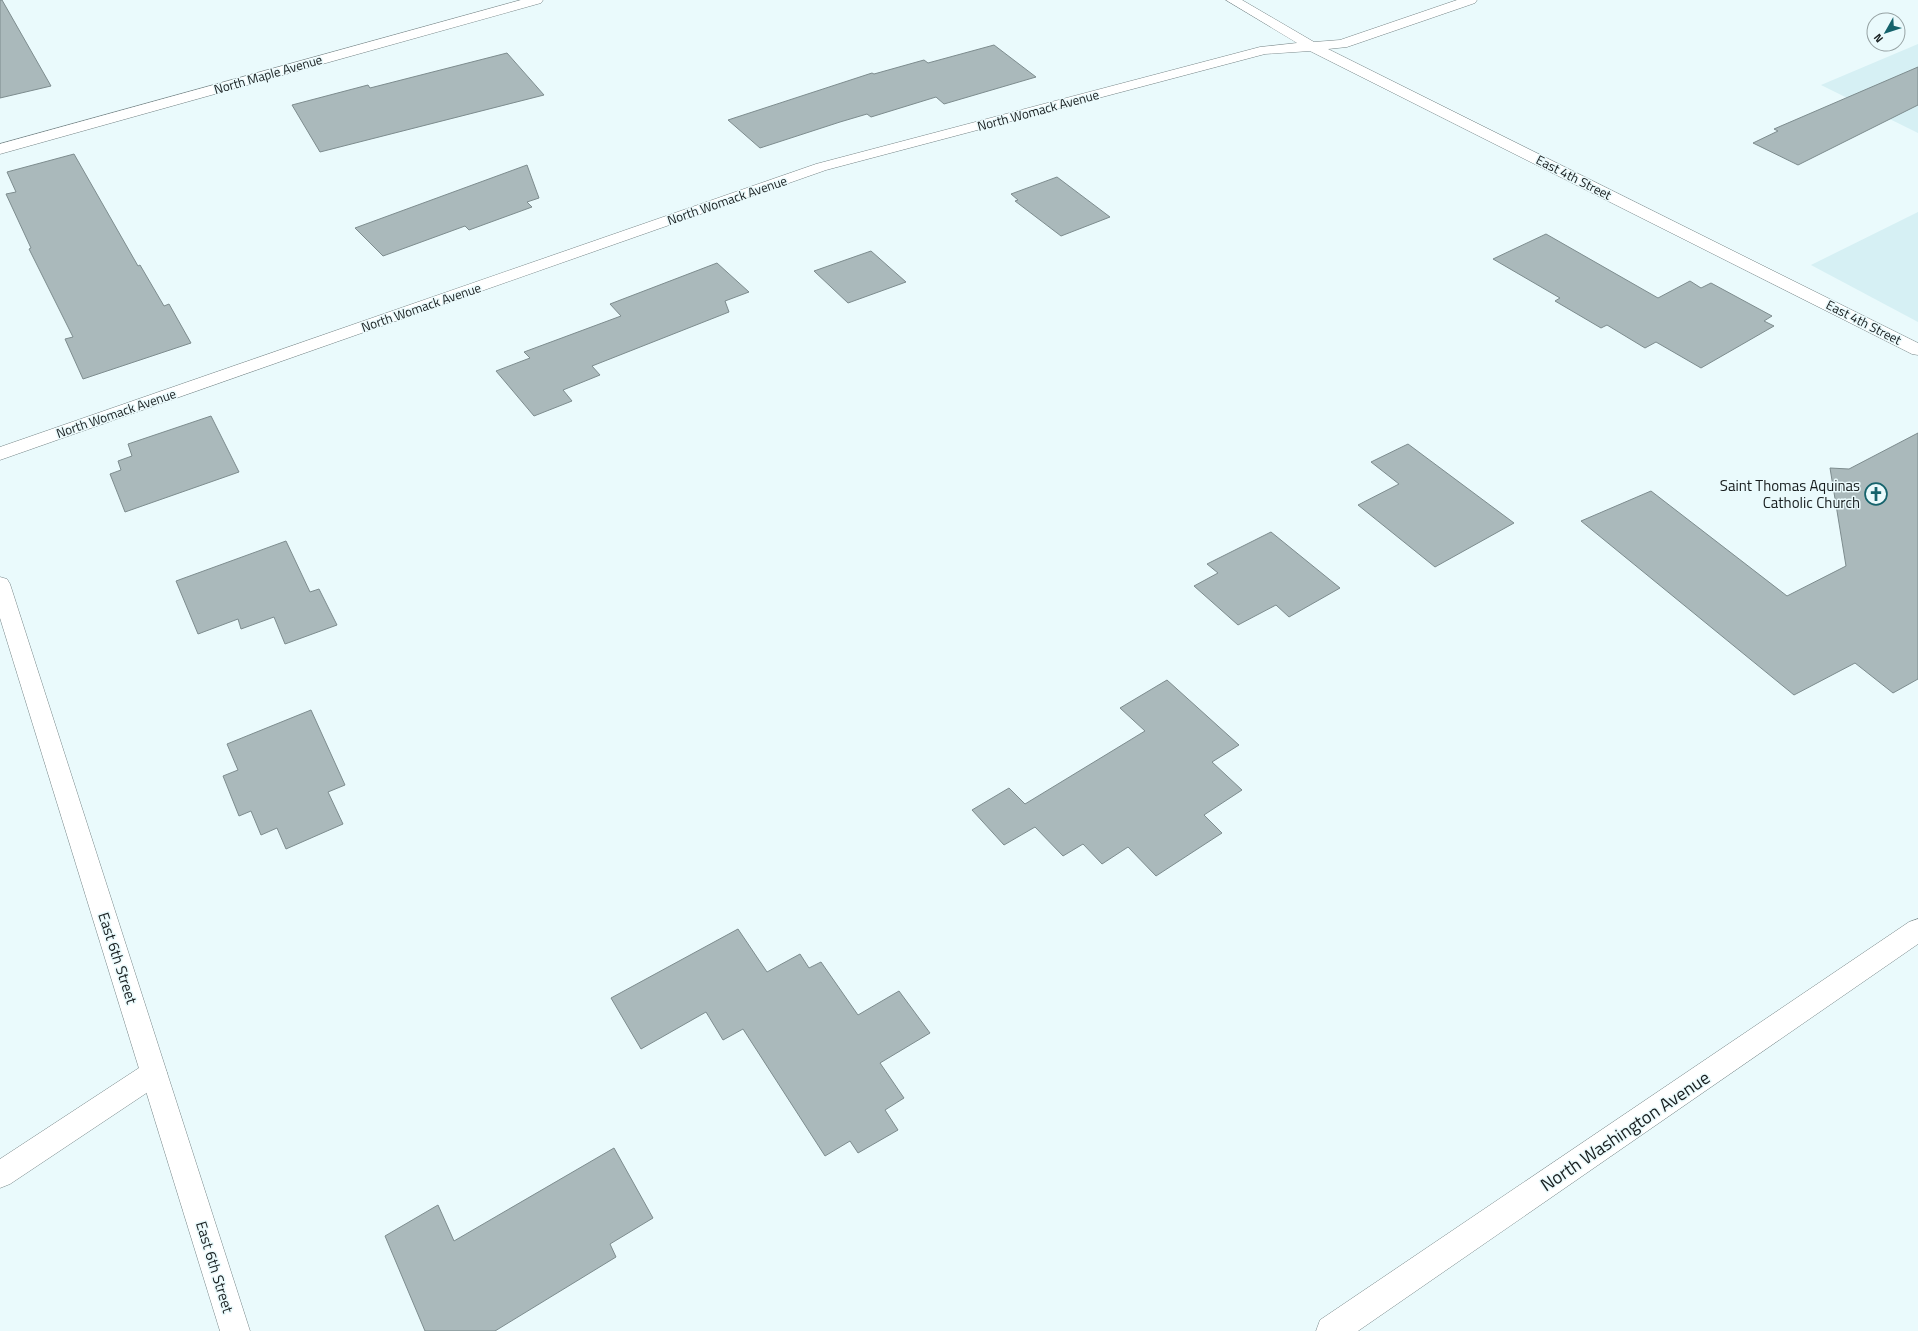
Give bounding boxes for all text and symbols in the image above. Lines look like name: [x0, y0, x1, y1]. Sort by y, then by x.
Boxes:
north arrow: [1866, 12, 1906, 52]
text: N: [1870, 30, 1887, 46]
street label: North Maple Avenue: [211, 49, 325, 99]
street label: North Womack Avenue: [975, 84, 1101, 136]
street label: East 4th Street: [1533, 149, 1616, 205]
street label: North Womack Avenue: [664, 170, 790, 230]
street label: North Womack Avenue: [358, 277, 484, 337]
street label: East 4th Street: [1823, 294, 1906, 350]
street label: North Womack Avenue: [53, 383, 179, 443]
place label: Saint Thomas Aquinas Catholic Church: [1720, 474, 1860, 514]
church icon: Saint Thomas Aquinas Catholic Church: [1863, 481, 1889, 507]
street label: East 6th Street: [92, 909, 144, 1007]
street label: North Washington Avenue: [1535, 1064, 1715, 1198]
street label: East 6th Street: [190, 1218, 240, 1317]

